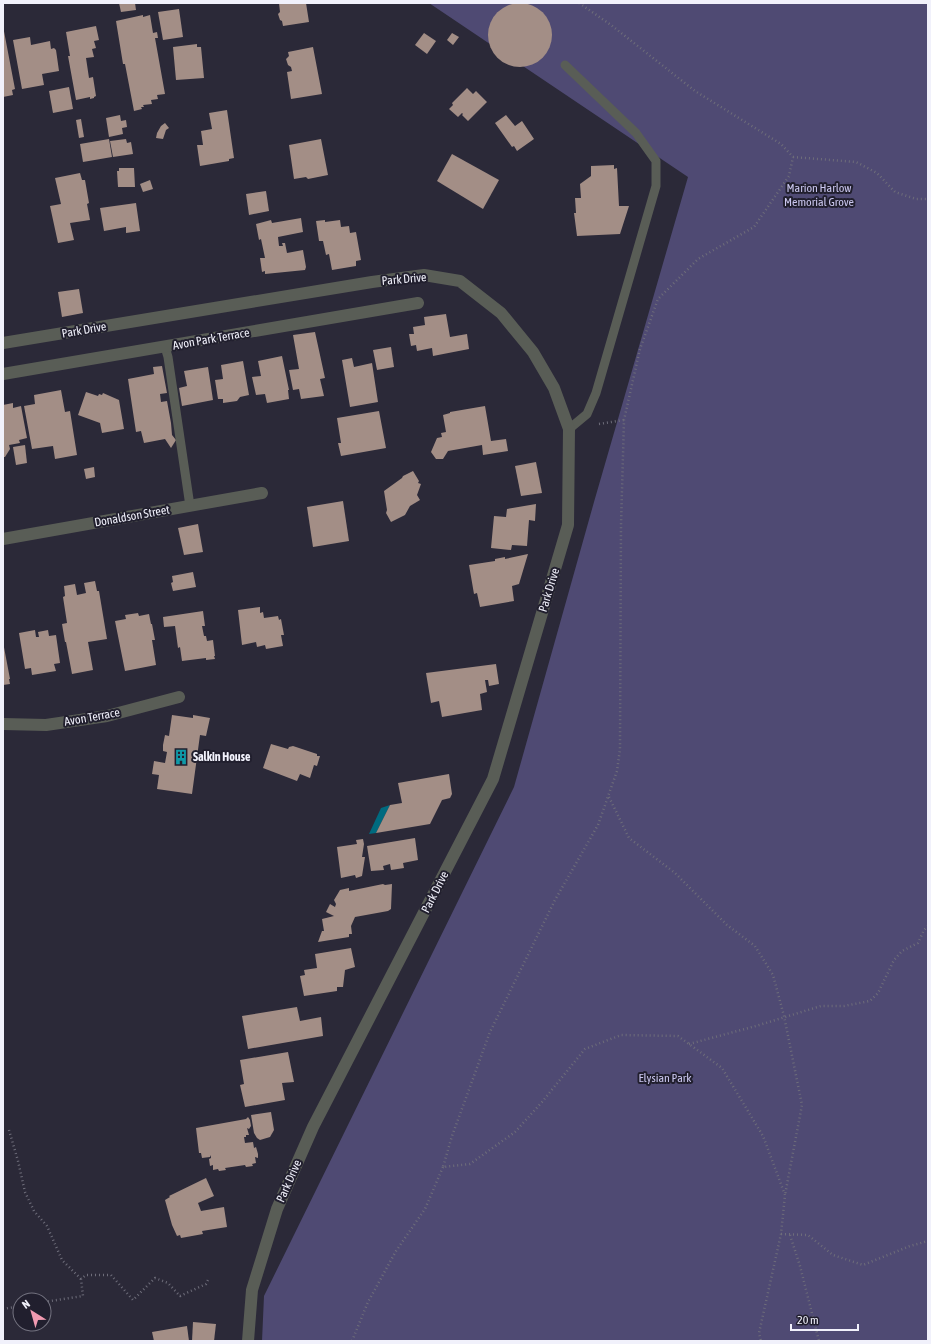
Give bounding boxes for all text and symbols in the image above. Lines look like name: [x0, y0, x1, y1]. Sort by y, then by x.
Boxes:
park label: Marion Harlow Memorial Grove: [784, 181, 854, 209]
street label: Park Drive: [381, 270, 427, 288]
street label: Park Drive: [61, 319, 107, 341]
street label: Avon Park Terrace: [171, 325, 251, 353]
street label: Donaldson Street: [93, 502, 171, 530]
street label: Park Drive: [536, 566, 562, 614]
street label: Avon Terrace: [63, 705, 121, 729]
building icon: Salkin House: [172, 748, 190, 766]
place label: Salkin House: [193, 750, 251, 764]
street label: Park Drive: [419, 869, 451, 915]
park label: Elysian Park: [638, 1071, 692, 1085]
street label: Park Drive: [273, 1158, 305, 1204]
north arrow: [12, 1292, 52, 1332]
text: N: [20, 1297, 32, 1311]
scale bar: [791, 1306, 858, 1332]
text: 20 m: [797, 1313, 819, 1327]

